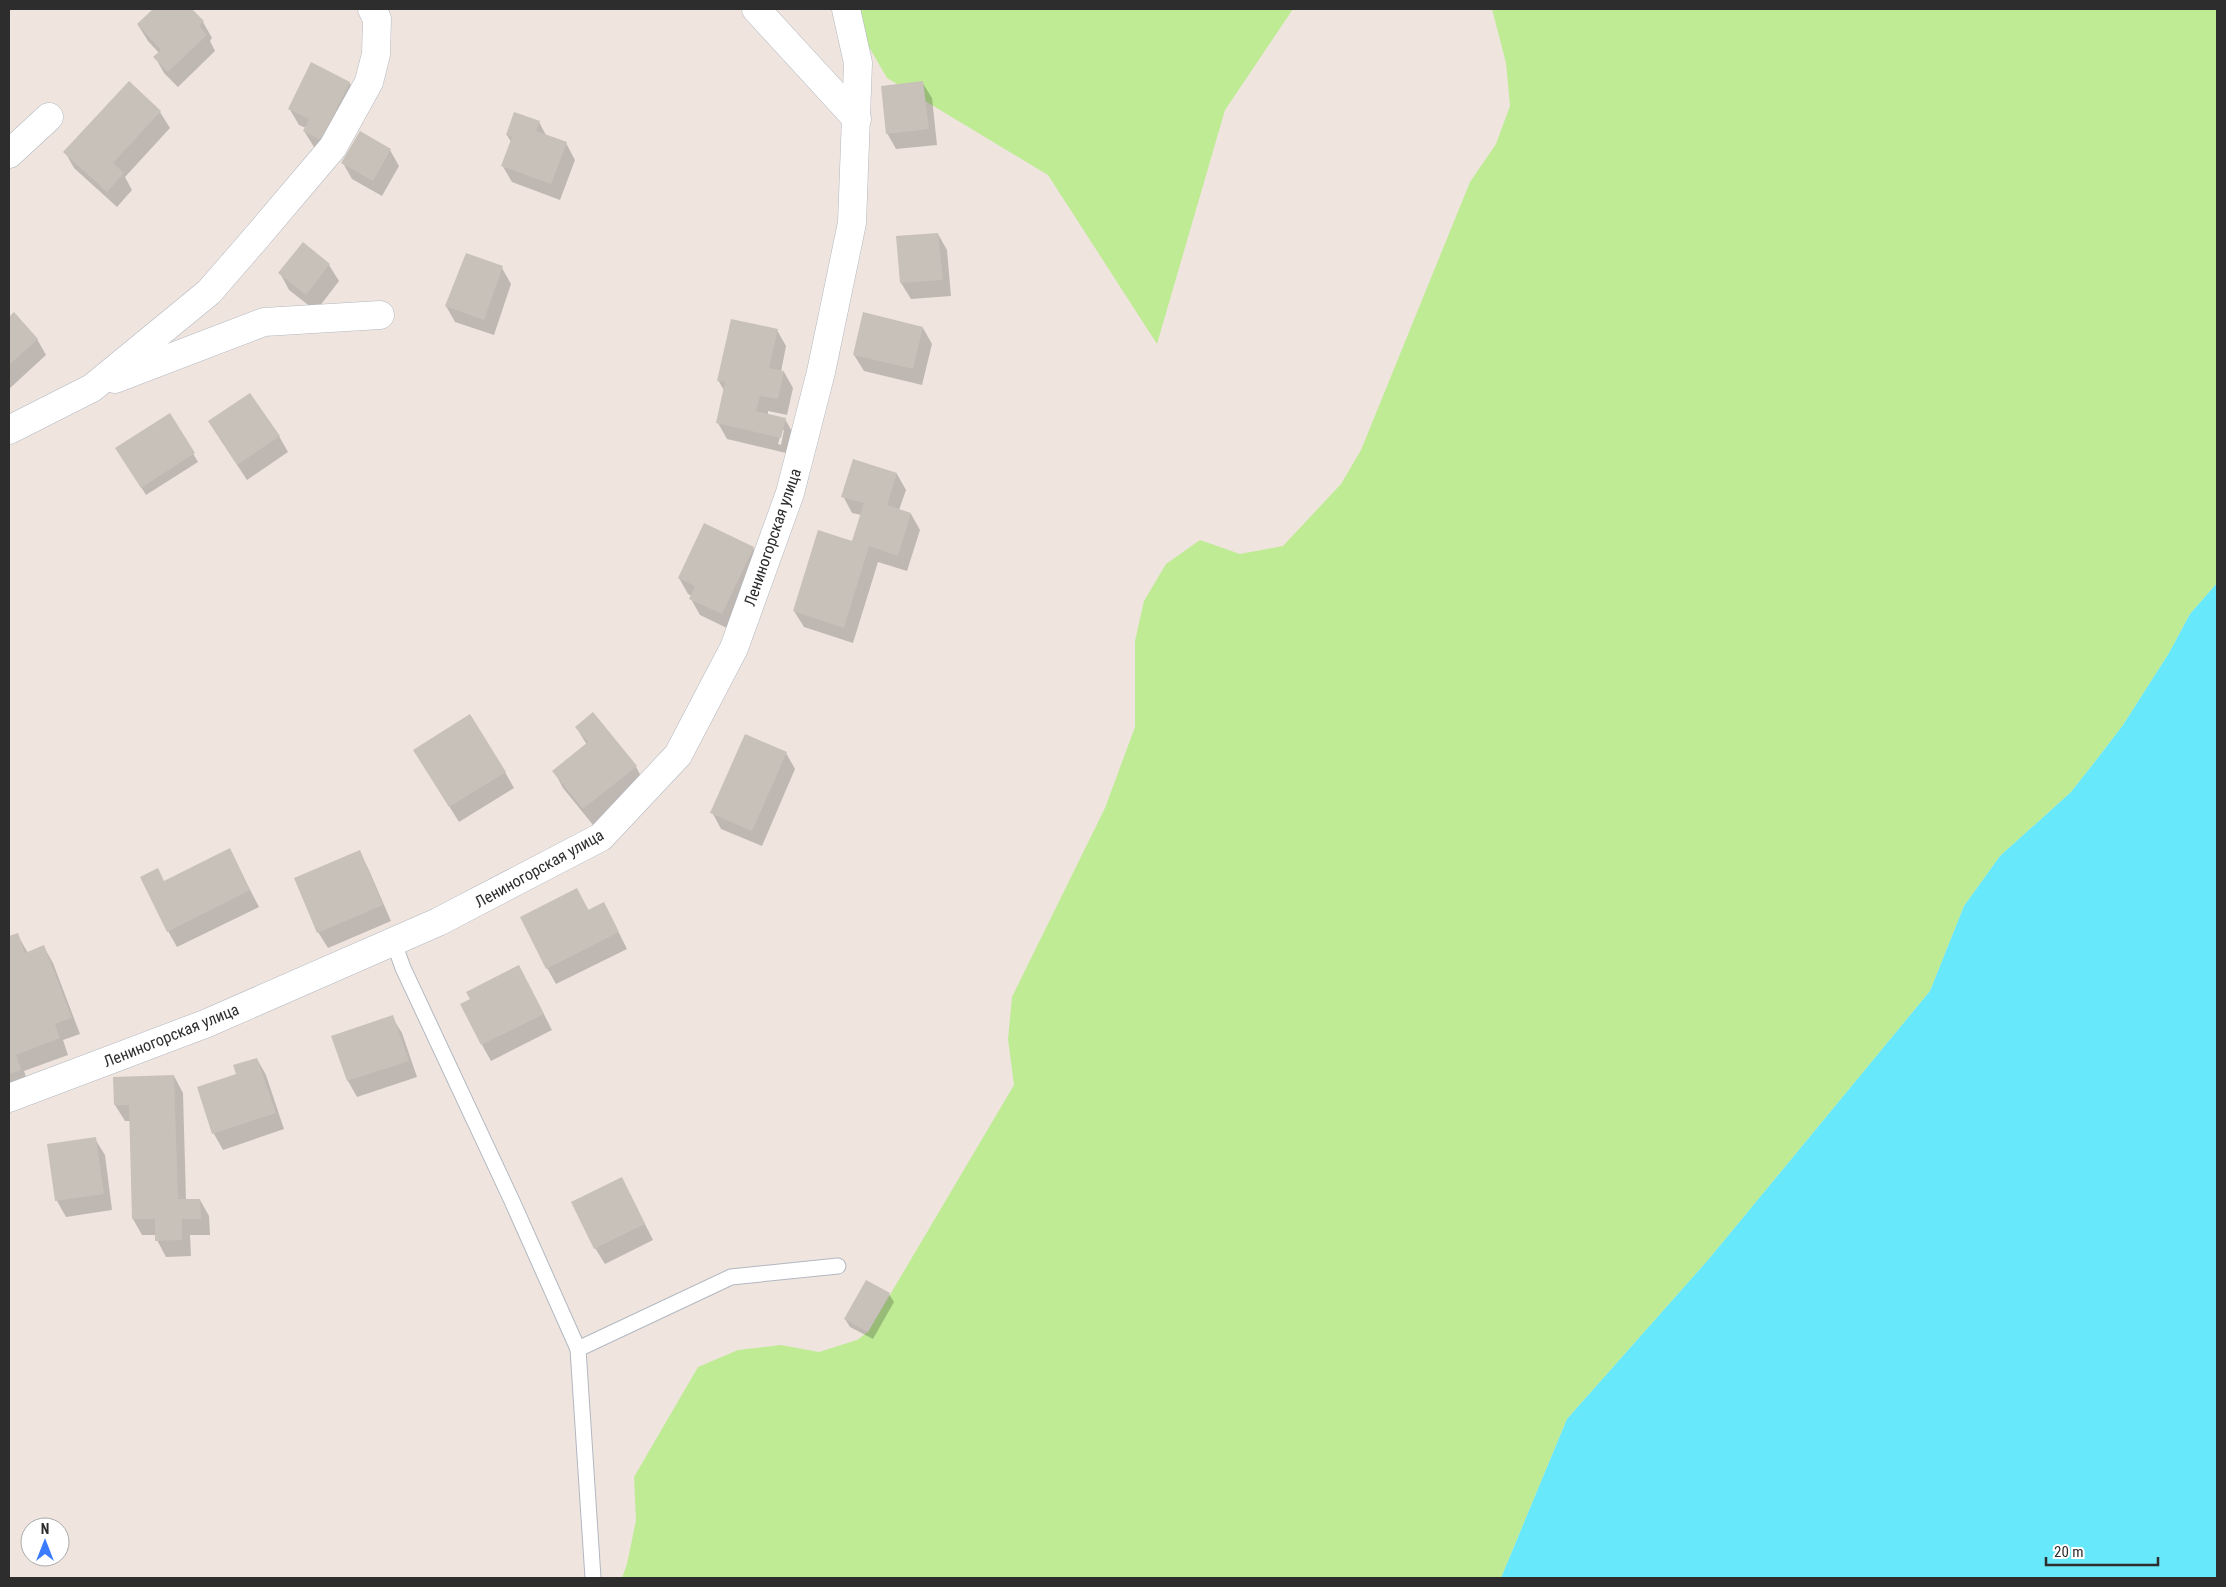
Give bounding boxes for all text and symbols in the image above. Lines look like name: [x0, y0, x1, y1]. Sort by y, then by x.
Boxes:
street label: Лениногорская улица: [740, 466, 805, 609]
street label: Лениногорская улица: [472, 825, 607, 912]
street label: Лениногорская улица: [101, 1000, 242, 1071]
north arrow: [20, 1517, 70, 1567]
text: N: [41, 1521, 49, 1537]
scale bar: [2046, 1534, 2158, 1566]
text: 20 m: [2054, 1543, 2084, 1561]

